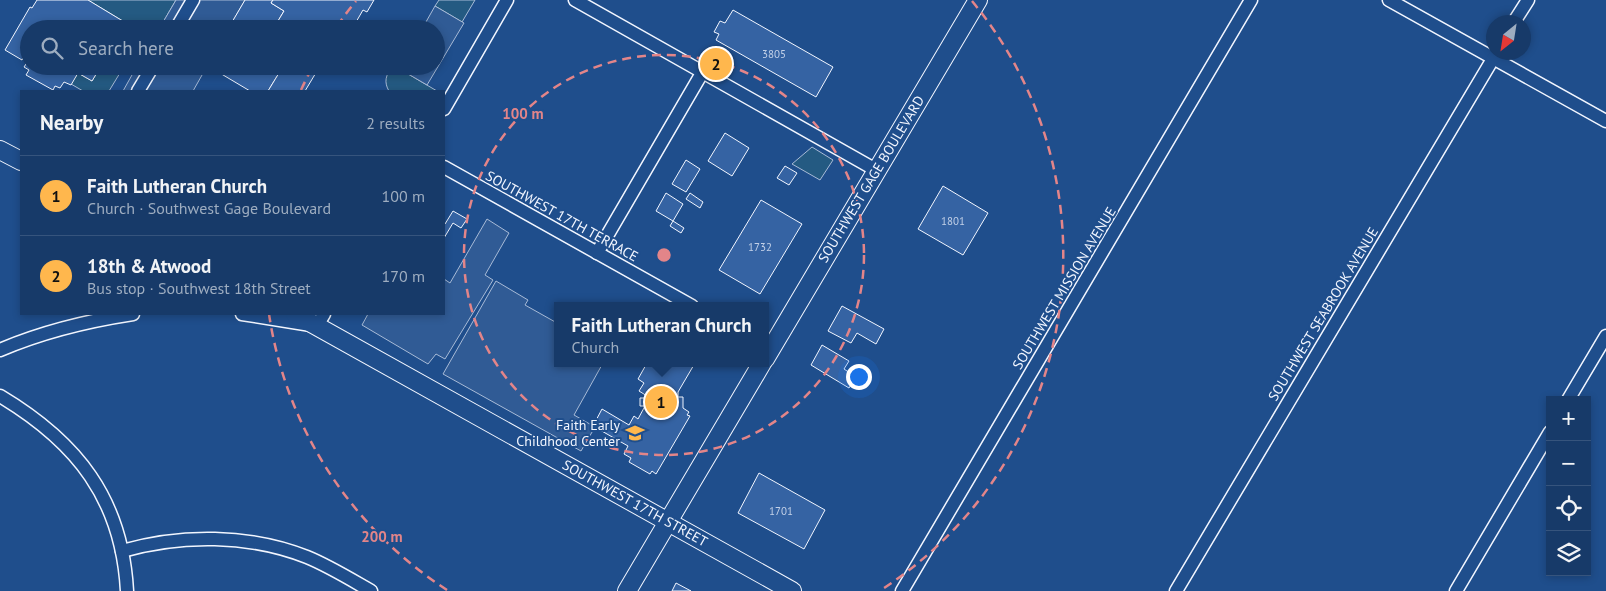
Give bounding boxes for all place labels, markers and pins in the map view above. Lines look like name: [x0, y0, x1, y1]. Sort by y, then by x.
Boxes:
pin: 2: [700, 45, 732, 83]
centre of rings: [655, 246, 673, 264]
pin: 1: [645, 383, 677, 421]
place label: Faith Early Childhood Center: [516, 416, 620, 450]
school or university icon: Faith Early Childhood Center: [624, 422, 646, 444]

